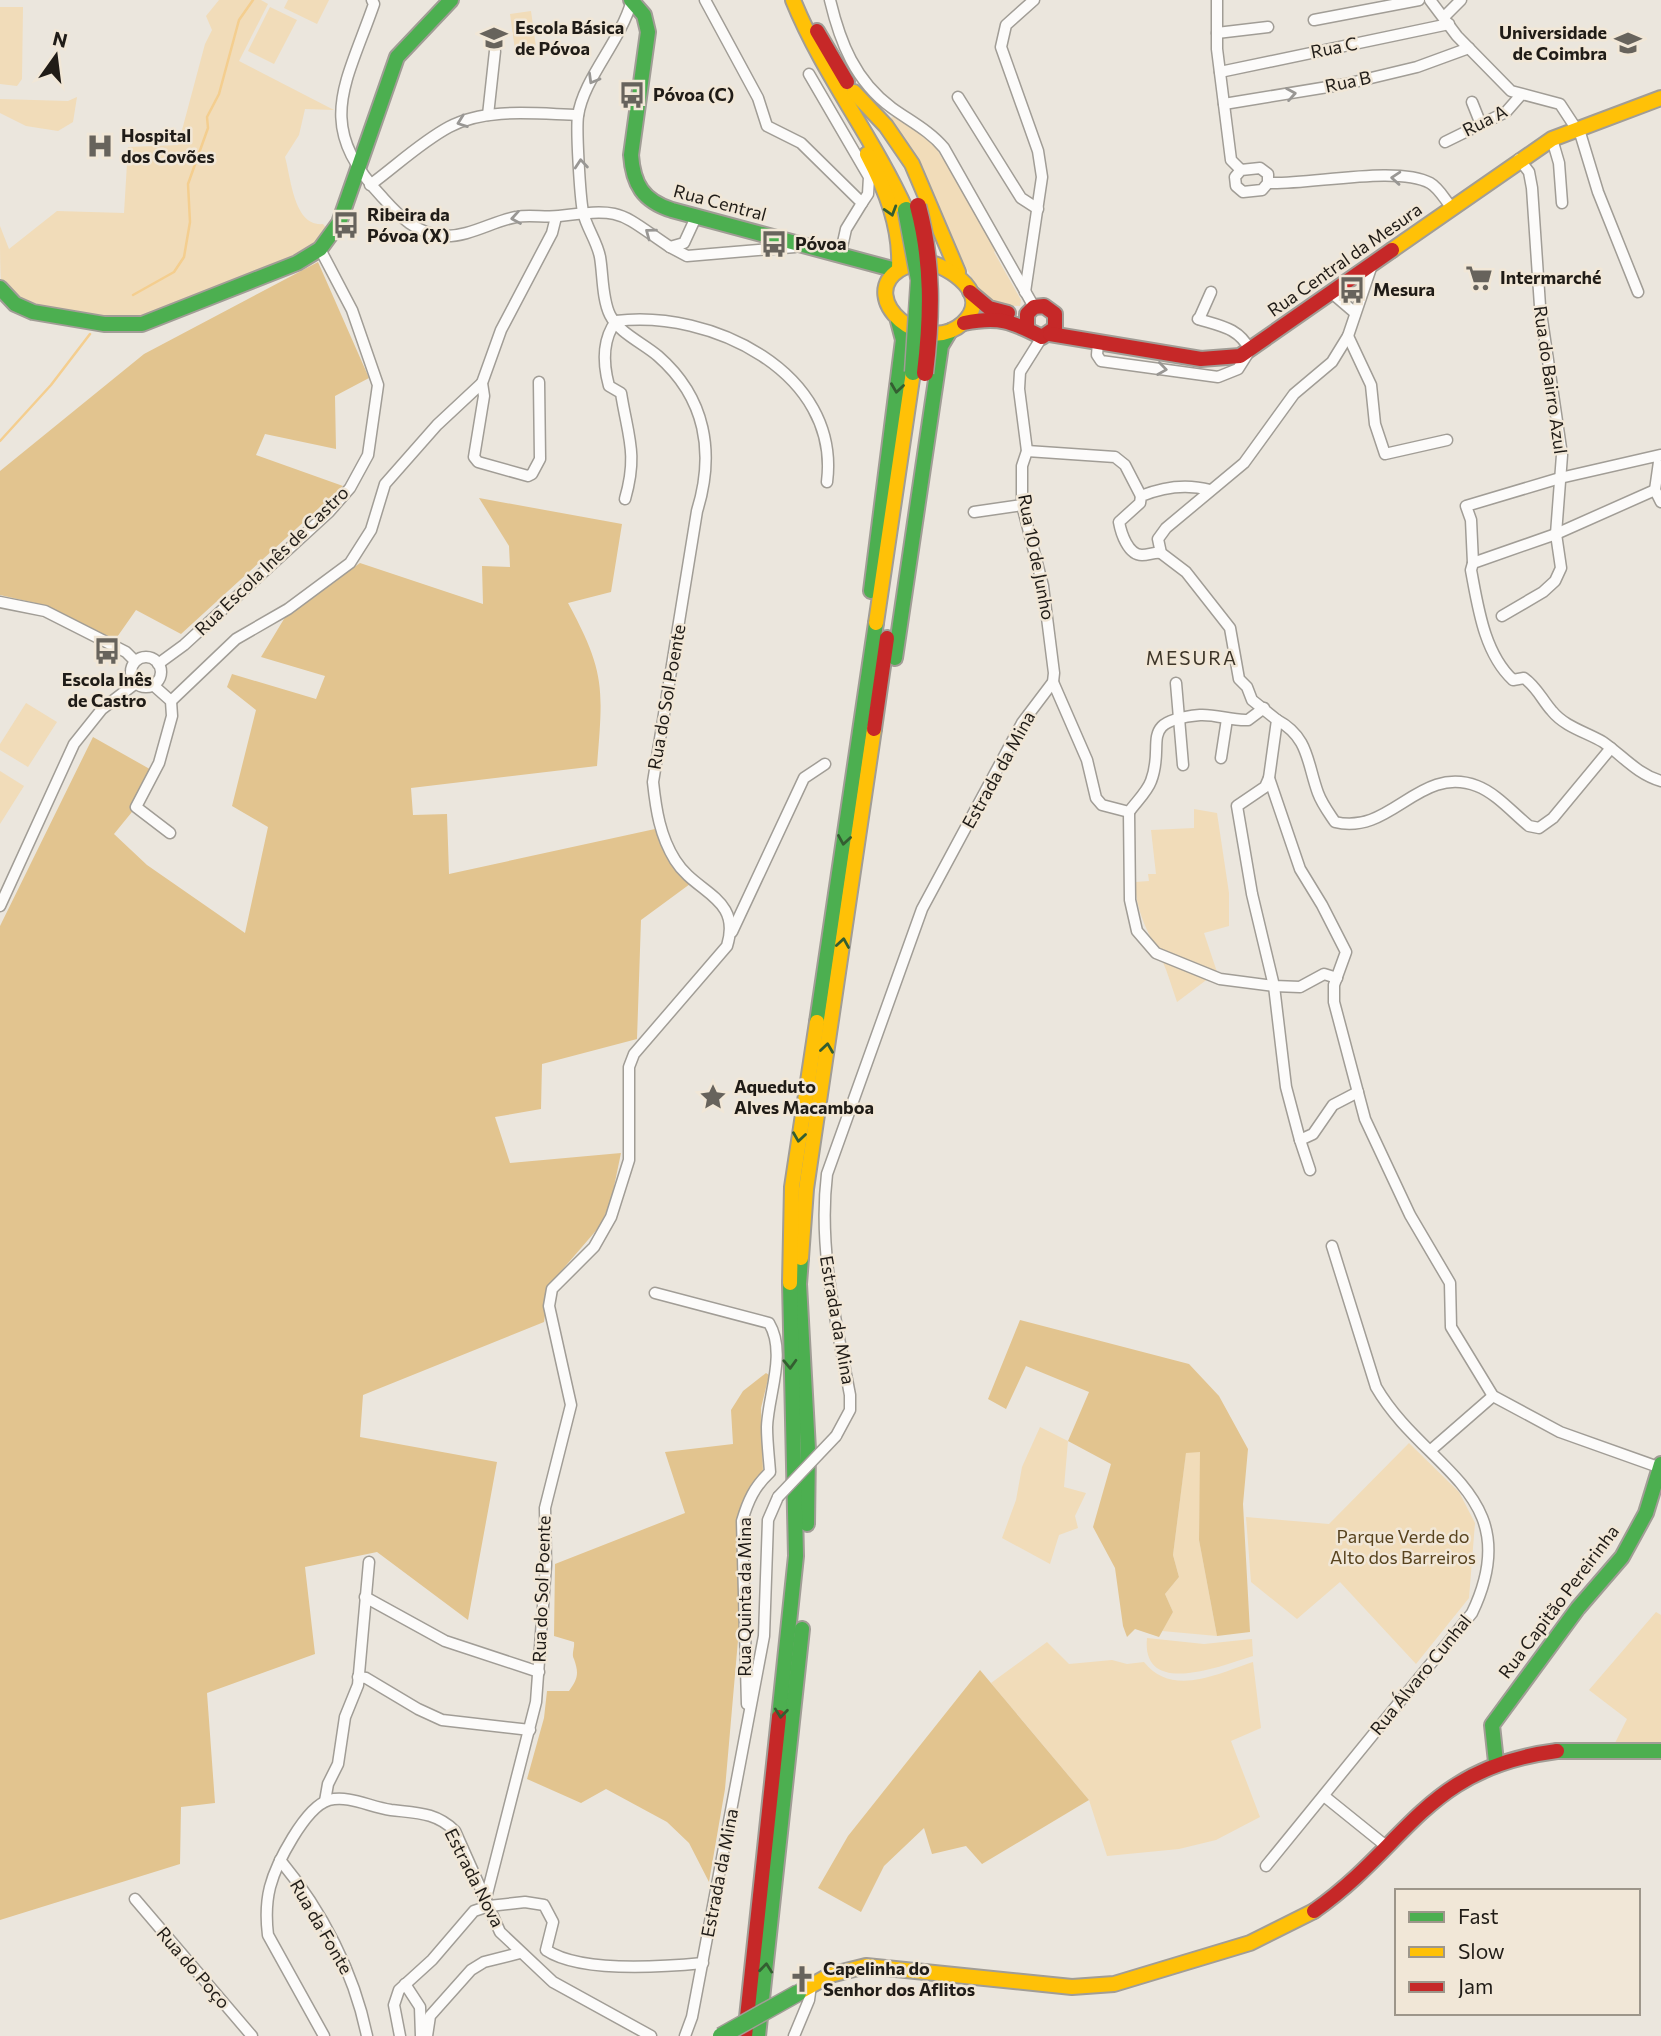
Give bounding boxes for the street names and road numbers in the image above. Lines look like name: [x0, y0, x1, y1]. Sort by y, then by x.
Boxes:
street label: Rua C: [1309, 32, 1359, 62]
street label: Rua B: [1323, 65, 1373, 97]
street label: Rua A: [1458, 100, 1511, 141]
street label: Rua Central: [671, 179, 769, 225]
street label: Rua Central da Mesura: [1264, 199, 1426, 321]
street label: Rua do Bairro Azul: [1530, 304, 1572, 455]
street label: Rua Escola Inês de Castro: [190, 481, 353, 640]
street label: Rua 10 de Junho: [1014, 492, 1060, 622]
street label: Rua do Sol Poente: [642, 622, 690, 771]
street label: Estrada da Mina: [957, 707, 1039, 832]
street label: Estrada da Mina: [816, 1254, 860, 1386]
street label: Rua do Sol Poente: [527, 1515, 555, 1663]
street label: Rua Quinta da Mina: [733, 1517, 755, 1677]
street label: Rua Capitão Pereirinha: [1493, 1520, 1623, 1682]
street label: Rua Álvaro Cunhal: [1365, 1610, 1475, 1739]
street label: Estrada da Mina: [696, 1807, 742, 1939]
street label: Estrada Nova: [441, 1824, 509, 1931]
street label: Rua da Fonte: [286, 1875, 358, 1978]
street label: Rua do Poço: [152, 1922, 235, 2013]

